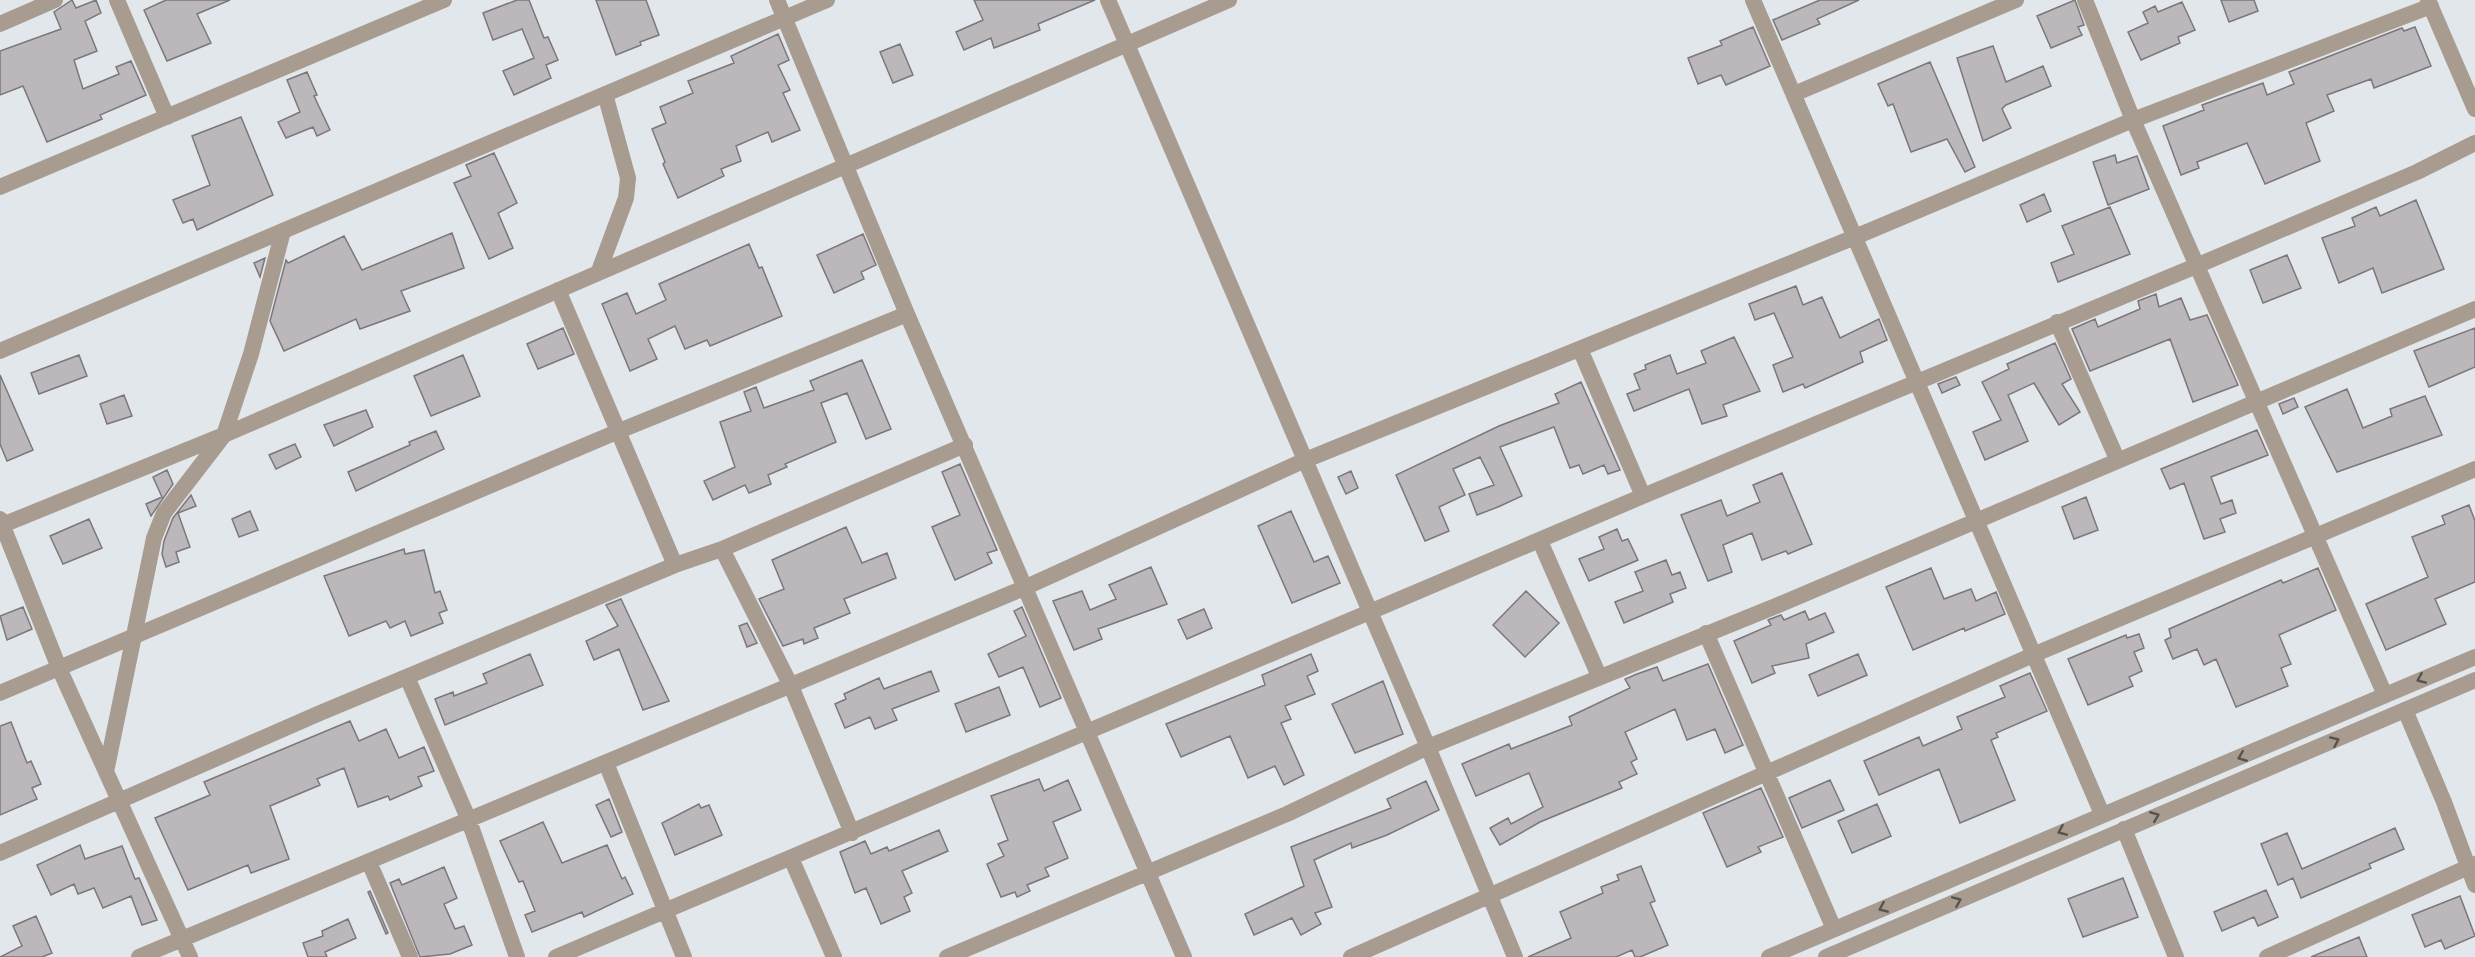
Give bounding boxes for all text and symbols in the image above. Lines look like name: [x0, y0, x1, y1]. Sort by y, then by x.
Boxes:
one-way arrow: [2416, 672, 2427, 684]
one-way arrow: [2329, 736, 2340, 748]
one-way arrow: [2237, 750, 2248, 762]
one-way arrow: [2149, 811, 2160, 823]
one-way arrow: [2057, 824, 2068, 836]
one-way arrow: [1950, 896, 1961, 908]
one-way arrow: [1878, 901, 1889, 913]

